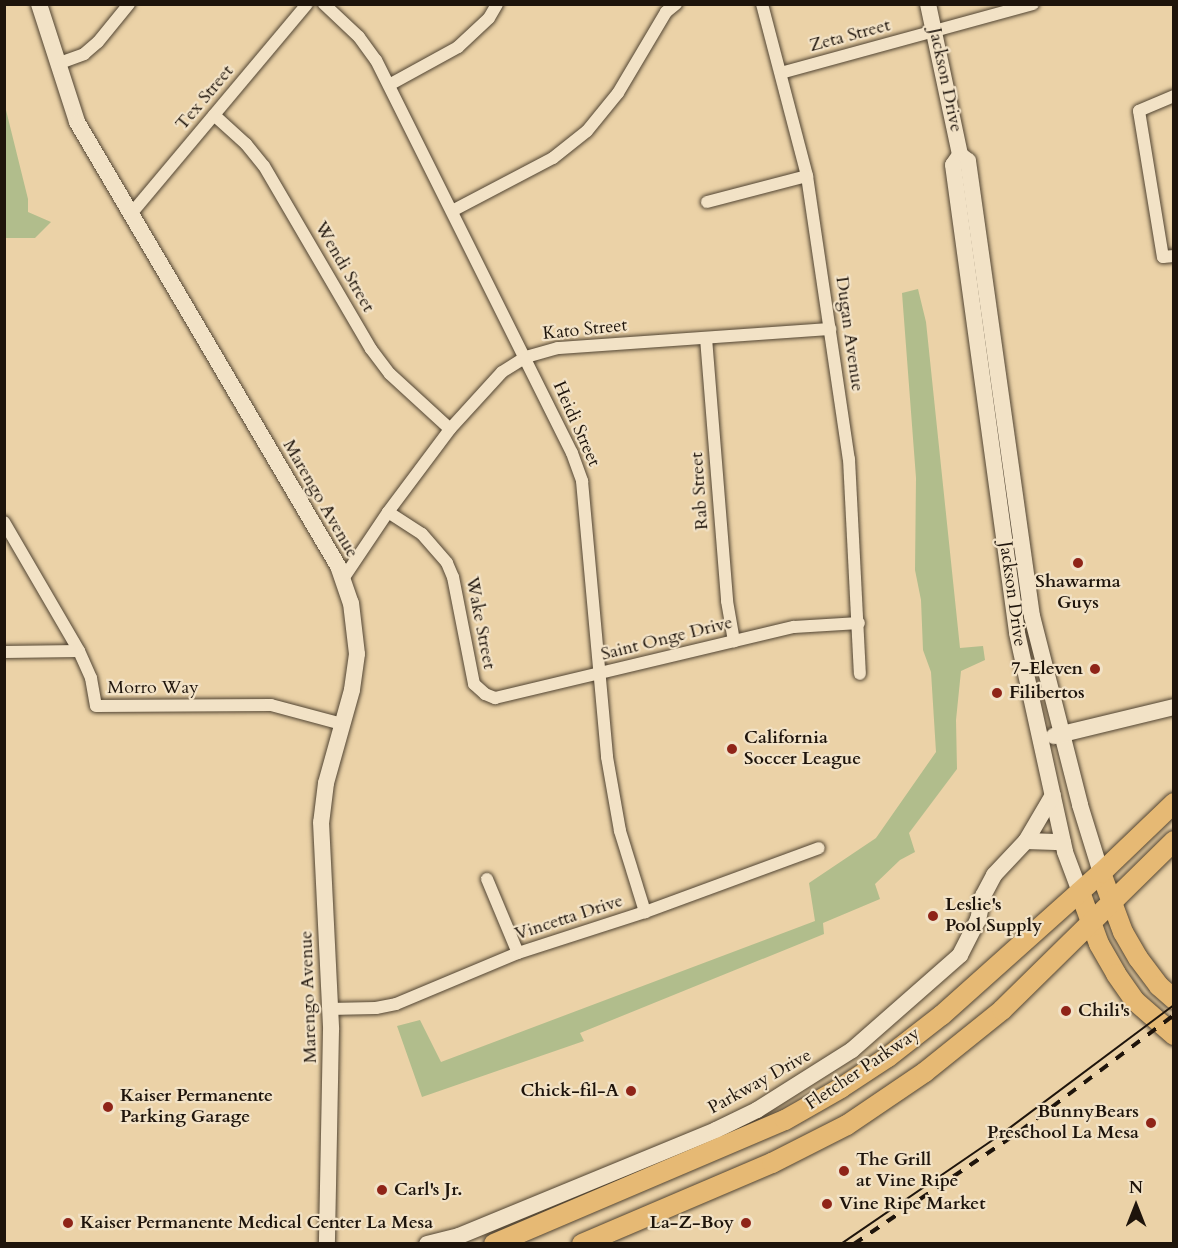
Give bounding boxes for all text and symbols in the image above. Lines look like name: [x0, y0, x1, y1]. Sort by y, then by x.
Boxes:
street label: Zeta Street: [807, 15, 893, 57]
street label: Jackson Drive: [923, 26, 967, 134]
street label: Tex Street: [172, 61, 238, 135]
street label: Wendi Street: [309, 218, 379, 316]
street label: Dugan Avenue: [830, 275, 868, 393]
street label: Kato Street: [542, 315, 628, 345]
street label: Heidi Street: [548, 378, 604, 470]
street label: Marengo Avenue: [277, 436, 363, 562]
street label: Rab Street: [687, 451, 713, 531]
street label: Jackson Drive: [994, 540, 1030, 648]
marker: Shawarma Guys: [1071, 556, 1085, 570]
place label: Shawarma Guys: [1035, 572, 1121, 614]
street label: Wake Street: [460, 575, 500, 671]
street label: Saint Onge Drive: [599, 612, 735, 666]
place label: 7-Eleven: [1011, 658, 1083, 680]
marker: 7-Eleven: [1088, 662, 1102, 676]
street label: Morro Way: [107, 677, 199, 699]
place label: Filibertos: [1009, 682, 1085, 704]
marker: Filibertos: [990, 686, 1004, 700]
place label: California Soccer League: [744, 728, 861, 771]
marker: California Soccer League: [725, 742, 739, 756]
street label: Vincetta Drive: [512, 890, 626, 946]
place label: Leslie's Pool Supply: [945, 895, 1042, 938]
marker: Leslie's Pool Supply: [926, 909, 940, 923]
street label: Marengo Avenue: [296, 930, 322, 1064]
place label: Chili's: [1078, 1000, 1130, 1022]
marker: Chili's: [1059, 1004, 1073, 1018]
street label: Fletcher Parkway: [802, 1023, 924, 1115]
street label: Parkway Drive: [705, 1045, 815, 1119]
place label: Chick-fil-A: [520, 1080, 619, 1102]
marker: Chick-fil-A: [624, 1084, 638, 1098]
place label: Kaiser Permanente Parking Garage: [120, 1086, 273, 1128]
marker: Kaiser Permanente Parking Garage: [101, 1100, 115, 1114]
place label: BunnyBears Preschool La Mesa: [987, 1102, 1139, 1144]
marker: BunnyBears Preschool La Mesa: [1144, 1116, 1158, 1130]
place label: The Grill at Vine Ripe: [856, 1150, 958, 1192]
marker: The Grill at Vine Ripe: [837, 1164, 851, 1178]
north arrow: [1106, 1176, 1166, 1236]
text: N: [1129, 1177, 1143, 1199]
place label: Carl's Jr.: [394, 1179, 462, 1201]
marker: Carl's Jr.: [375, 1183, 389, 1197]
place label: Vine Ripe Market: [839, 1193, 986, 1215]
marker: Vine Ripe Market: [820, 1197, 834, 1211]
place label: Kaiser Permanente Medical Center La Mesa: [80, 1212, 433, 1234]
place label: La-Z-Boy: [650, 1212, 734, 1234]
marker: Kaiser Permanente Medical Center La Mesa: [61, 1216, 75, 1230]
marker: La-Z-Boy: [739, 1216, 753, 1230]

